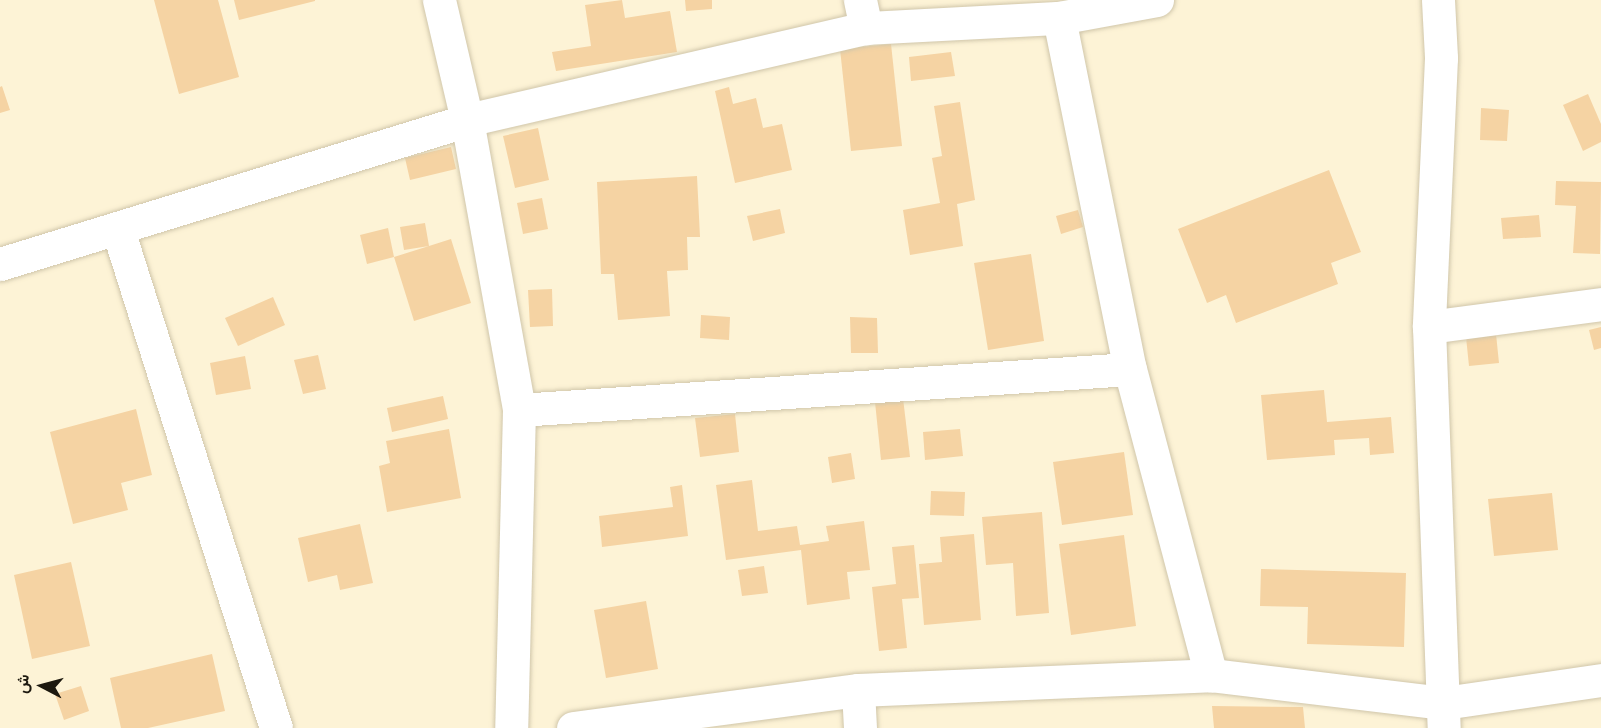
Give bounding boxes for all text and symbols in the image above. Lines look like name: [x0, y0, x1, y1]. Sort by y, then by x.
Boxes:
north arrow: [12, 656, 72, 716]
text: ش: [13, 674, 34, 695]

